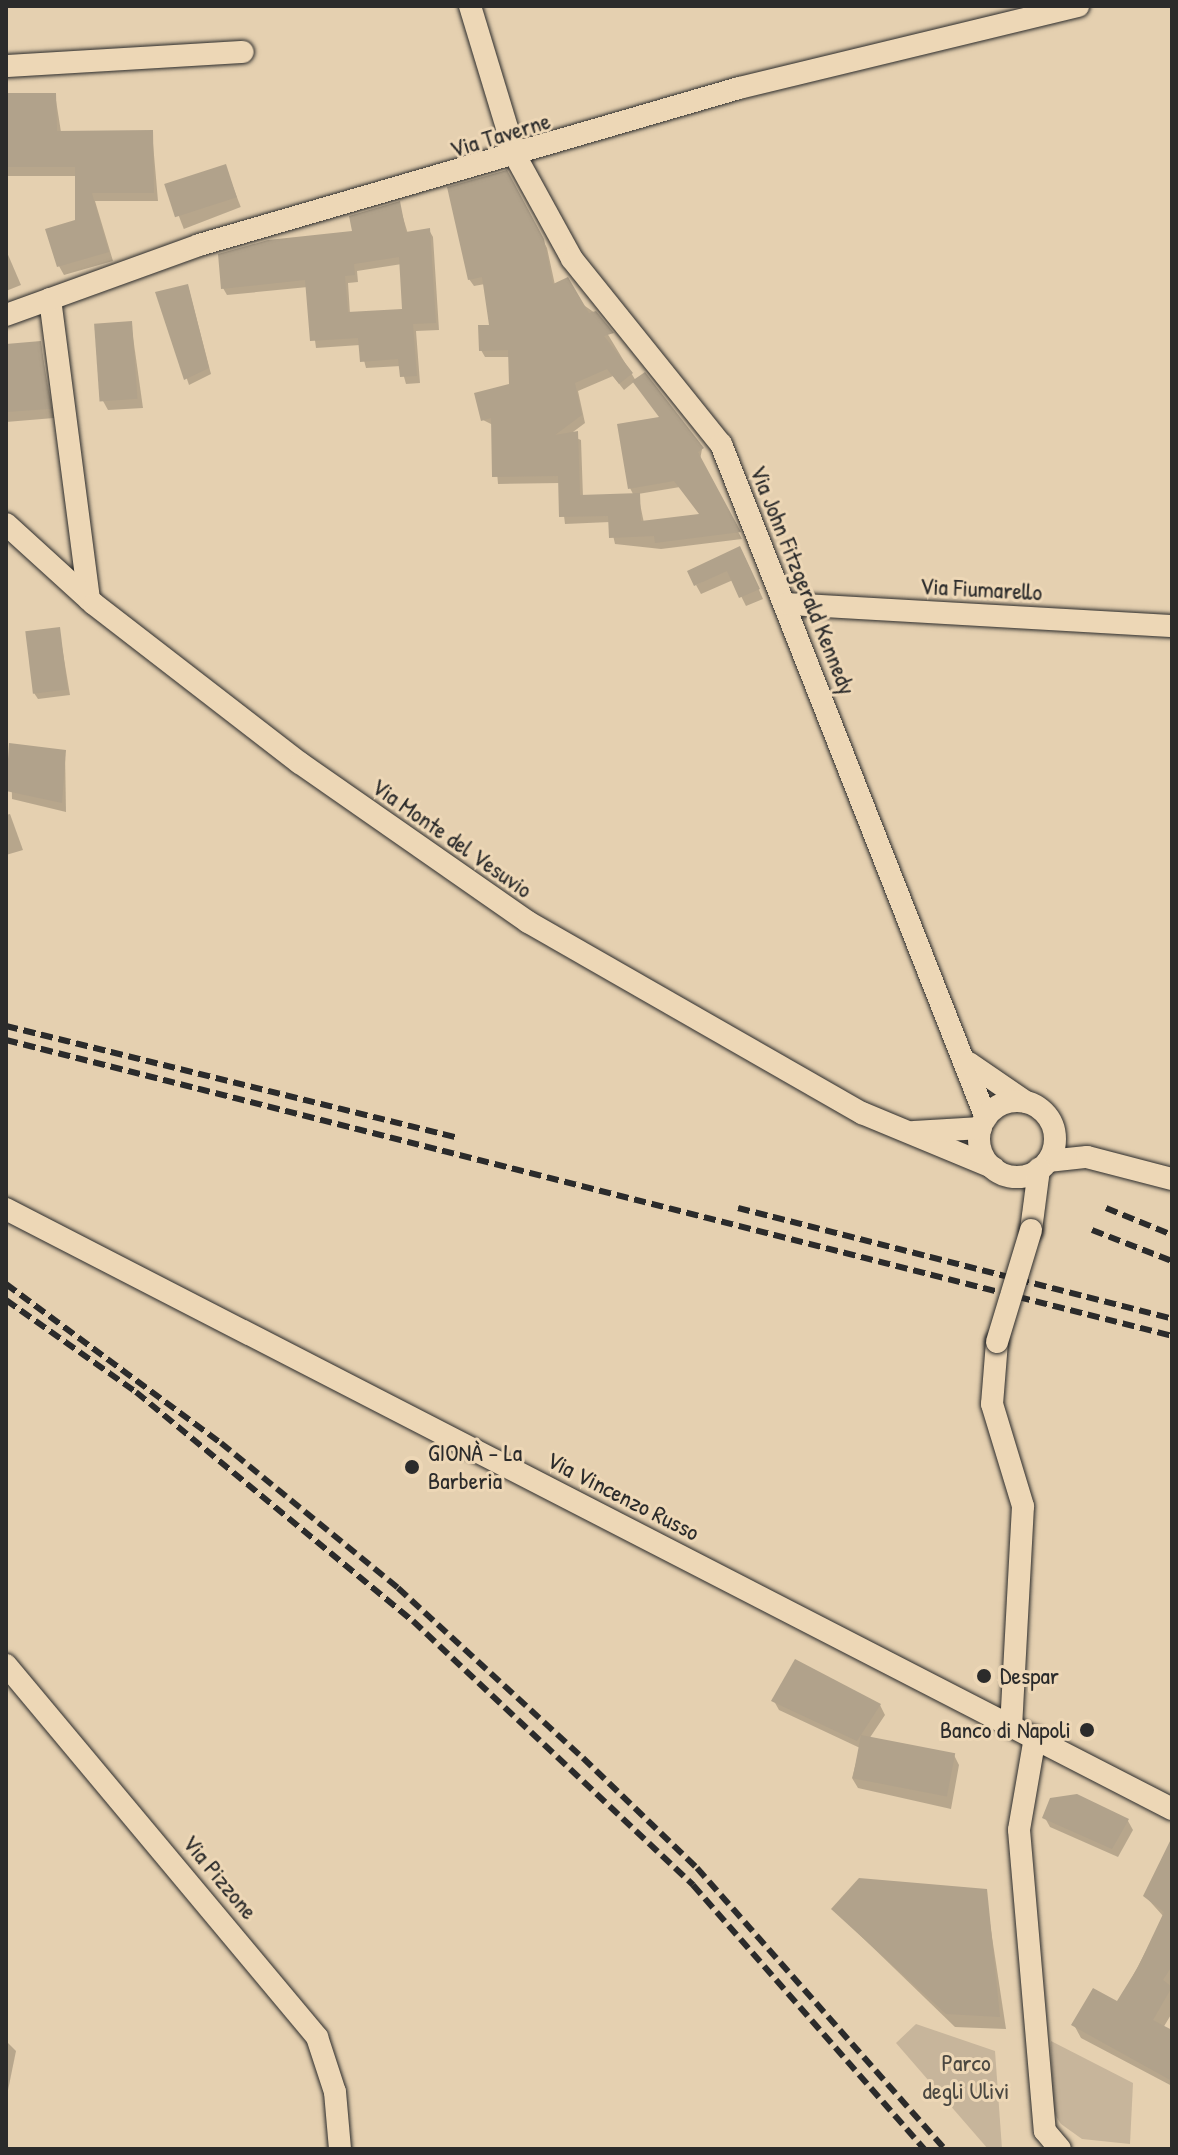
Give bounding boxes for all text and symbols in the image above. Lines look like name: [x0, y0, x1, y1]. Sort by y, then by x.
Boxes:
street label: Via Taverne: [446, 106, 554, 164]
street label: Via John Fitzgerald Kennedy: [744, 461, 862, 699]
street label: Via Fiumarello: [919, 571, 1043, 607]
street label: Via Monte del Vesuvio: [366, 772, 538, 904]
place label: GIONÀ - La Barberia: [428, 1439, 522, 1495]
street label: Via Vincenzo Russo: [542, 1445, 704, 1547]
marker: GIONÀ - La Barberia: [403, 1458, 421, 1476]
place label: Despar: [1000, 1662, 1059, 1690]
marker: Despar: [975, 1667, 993, 1685]
place label: Banco di Napoli: [940, 1716, 1071, 1744]
marker: Banco di Napoli: [1078, 1721, 1096, 1739]
street label: Via Pizzone: [176, 1829, 264, 1925]
park label: Parco degli Ulivi: [923, 2049, 1009, 2105]

